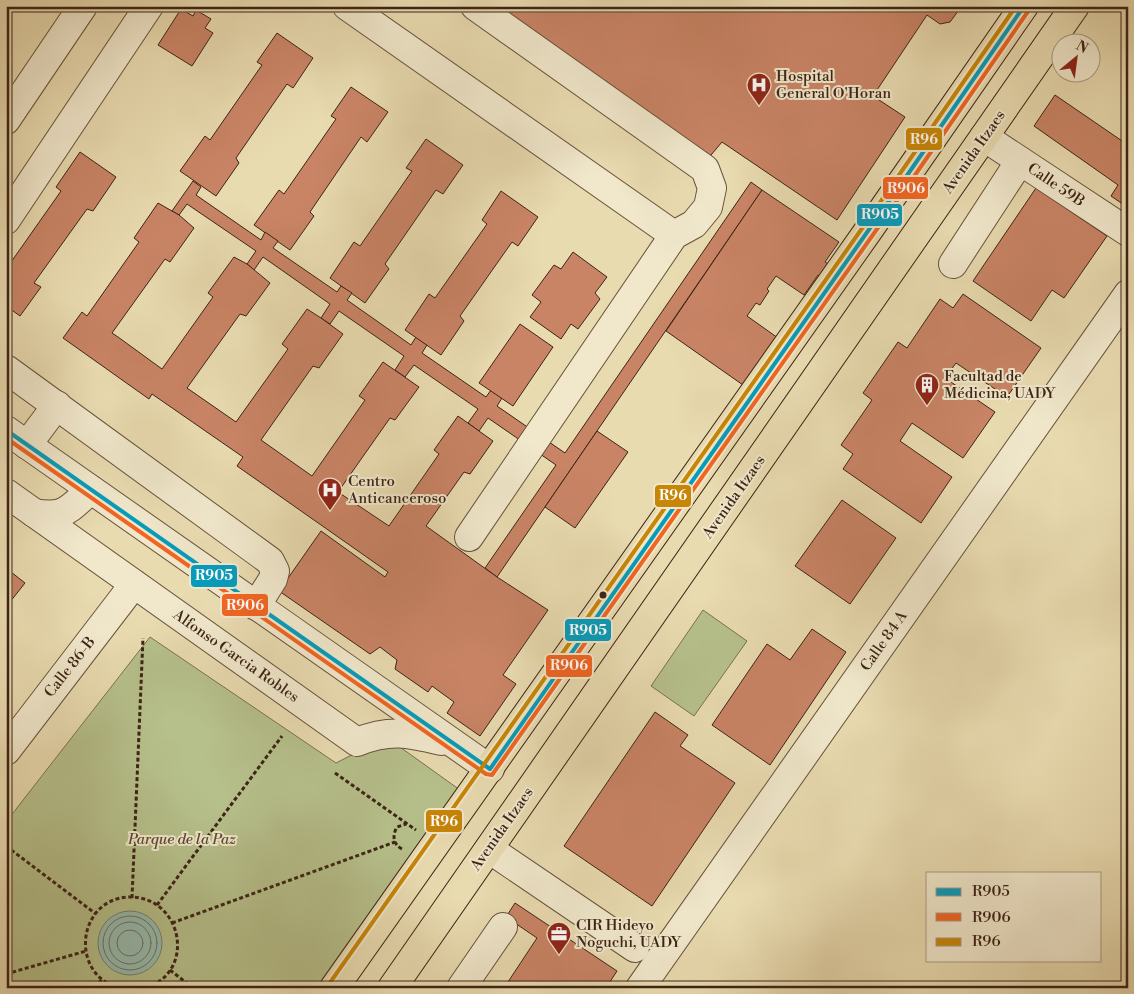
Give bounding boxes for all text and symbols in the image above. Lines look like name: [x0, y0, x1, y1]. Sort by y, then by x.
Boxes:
north arrow: [1052, 32, 1102, 82]
text: N: [1073, 37, 1091, 58]
place label: Hospital General O'Horan: [776, 67, 891, 103]
hospital icon: Hospital General O'Horan: [746, 72, 772, 106]
street label: Avenida Itzaes: [938, 107, 1010, 198]
line badge: R96: [905, 127, 943, 151]
text: R96: [910, 131, 938, 149]
street label: Calle 59B: [1024, 159, 1088, 211]
line badge: R906: [882, 176, 929, 200]
text: R906: [887, 180, 925, 198]
line badge: R905: [856, 203, 903, 227]
text: R905: [861, 206, 899, 224]
place label: Facultad de Médicina, UADY: [944, 367, 1056, 403]
building icon: Facultad de Médicina, UADY: [914, 372, 940, 406]
street label: Avenida Itzaes: [698, 452, 770, 543]
place label: Centro Anticanceroso: [347, 472, 446, 508]
hospital icon: Centro Anticanceroso: [317, 477, 343, 511]
line badge: R96: [654, 484, 692, 508]
text: R96: [659, 487, 687, 505]
line badge: R905: [190, 564, 238, 588]
text: R905: [195, 567, 233, 585]
unlabelled marker: [598, 590, 608, 600]
line badge: R906: [221, 593, 269, 617]
text: R906: [226, 597, 264, 615]
street label: Alfonso Garcia Robles: [169, 605, 303, 707]
street label: Calle 84 A: [856, 607, 912, 675]
line badge: R905: [564, 618, 612, 642]
text: R905: [569, 622, 607, 640]
street label: Calle 86-B: [40, 633, 100, 701]
line badge: R906: [545, 654, 593, 678]
text: R906: [550, 657, 588, 675]
street label: Avenida Itzaes: [466, 784, 538, 875]
line badge: R96: [425, 809, 463, 833]
text: R96: [430, 813, 458, 831]
park label: Parque de la Paz: [127, 830, 236, 849]
legend: [926, 872, 1102, 962]
text: R905: [972, 882, 1010, 901]
text: R906: [972, 908, 1011, 927]
place label: CIR Hideyo Noguchi, UADY: [576, 916, 682, 952]
office icon: CIR Hideyo Noguchi, UADY: [546, 921, 572, 955]
text: R96: [972, 932, 1001, 951]

